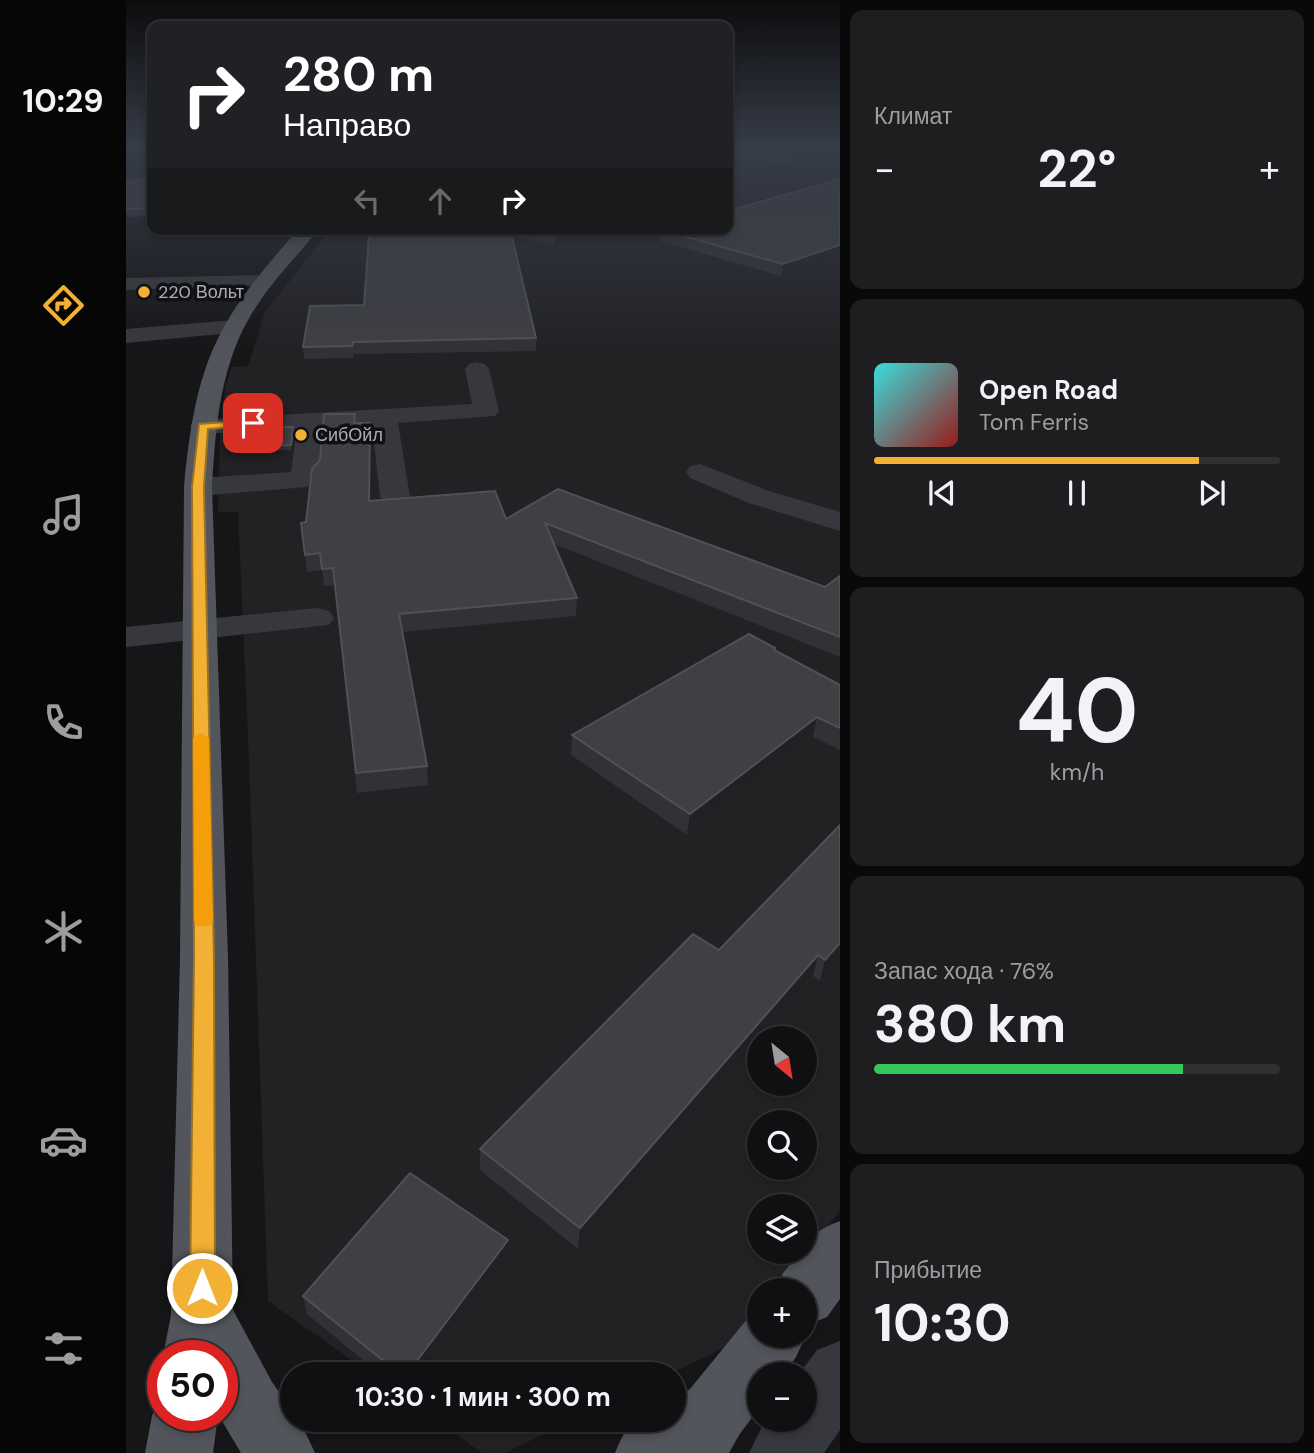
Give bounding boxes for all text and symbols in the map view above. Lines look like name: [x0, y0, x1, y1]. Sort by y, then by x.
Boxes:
text: 280 m: [283, 42, 434, 106]
icon: right: [168, 49, 259, 140]
text: 10:29: [23, 80, 103, 122]
text: Климат: [874, 101, 952, 131]
text: Направо: [283, 104, 411, 146]
text: 22°: [1038, 135, 1116, 203]
text: −: [874, 144, 895, 194]
text: +: [1259, 144, 1280, 194]
icon: left: [348, 182, 386, 220]
icon: ahead: [421, 182, 459, 220]
icon: right: [494, 182, 532, 220]
place label: 220 Вольт: [158, 280, 244, 304]
icon: directions: [39, 281, 88, 330]
marker: 220 Вольт: [136, 284, 152, 300]
text: Open Road: [979, 373, 1118, 407]
pin: [223, 393, 283, 453]
icon: arrive: [234, 404, 272, 442]
text: Tom Ferris: [979, 407, 1089, 437]
place label: СибОйл: [315, 423, 383, 447]
marker: СибОйл: [293, 427, 309, 443]
icon: previous: [923, 474, 961, 512]
icon: pause: [1058, 474, 1096, 512]
icon: next: [1193, 474, 1231, 512]
icon: music: [39, 490, 88, 539]
text: 40: [1015, 652, 1139, 770]
icon: phone: [39, 698, 88, 747]
text: km/h: [1050, 757, 1104, 787]
icon: climate: [39, 907, 88, 956]
text: Запас хода · 76%: [874, 956, 1054, 986]
text: 380 km: [874, 990, 1066, 1058]
north arrow: [747, 1026, 817, 1096]
map controls: [747, 1026, 817, 1432]
button: search: [747, 1110, 817, 1180]
icon: car: [39, 1116, 88, 1165]
button: layers: [747, 1194, 817, 1264]
position arrow: [165, 1251, 239, 1325]
text: Прибытие: [874, 1255, 982, 1285]
button: +: [747, 1278, 817, 1348]
text: 10:30: [874, 1289, 1011, 1357]
icon: filters: [39, 1324, 88, 1373]
speed limit sign: 50: [147, 1340, 238, 1431]
button: −: [747, 1362, 817, 1432]
text: 10:30 · 1 мин · 300 m: [355, 1380, 611, 1414]

